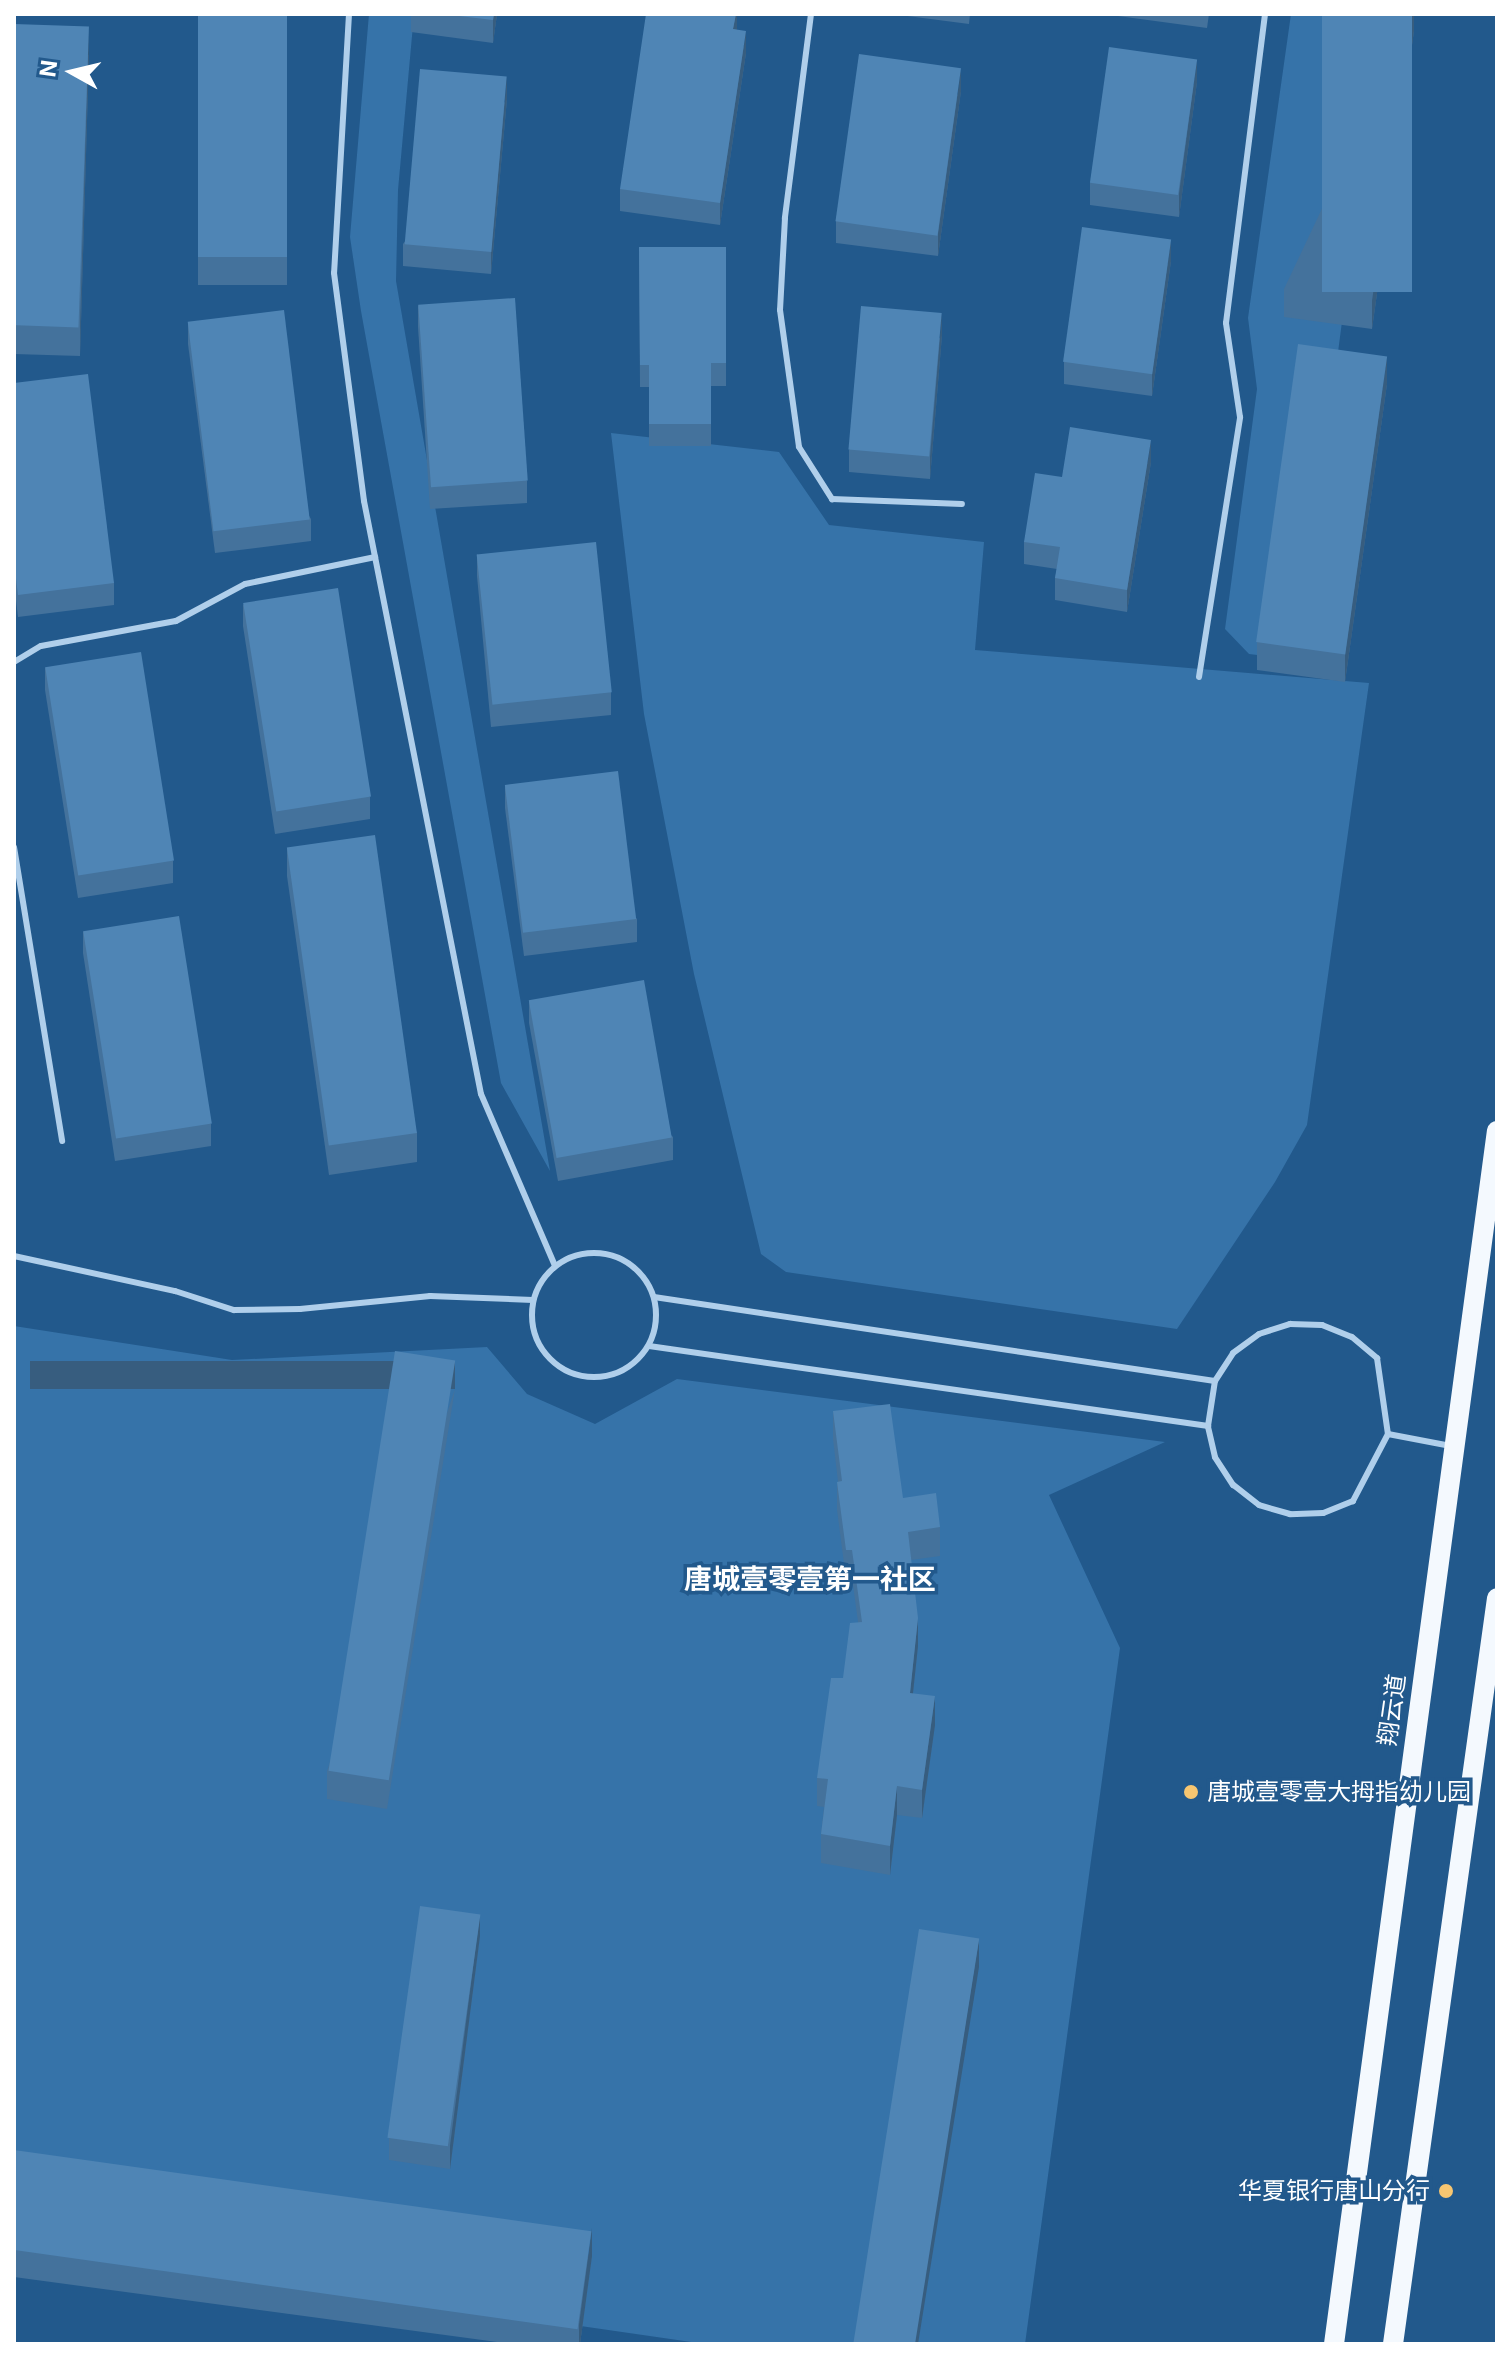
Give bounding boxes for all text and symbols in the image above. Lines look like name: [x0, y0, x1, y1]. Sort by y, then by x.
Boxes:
north arrow: [32, 32, 112, 112]
text: N: [34, 59, 62, 79]
district label: 唐城壹零壹第一社区: [684, 1562, 936, 1596]
street label: 翔云道: [1373, 1672, 1411, 1748]
place label: 唐城壹零壹大拇指幼儿园: [1207, 1778, 1471, 1806]
marker: 唐城壹零壹大拇指幼儿园: [1182, 1783, 1200, 1801]
place label: 华夏银行唐山分行: [1238, 2177, 1430, 2205]
marker: 华夏银行唐山分行: [1437, 2182, 1455, 2200]

